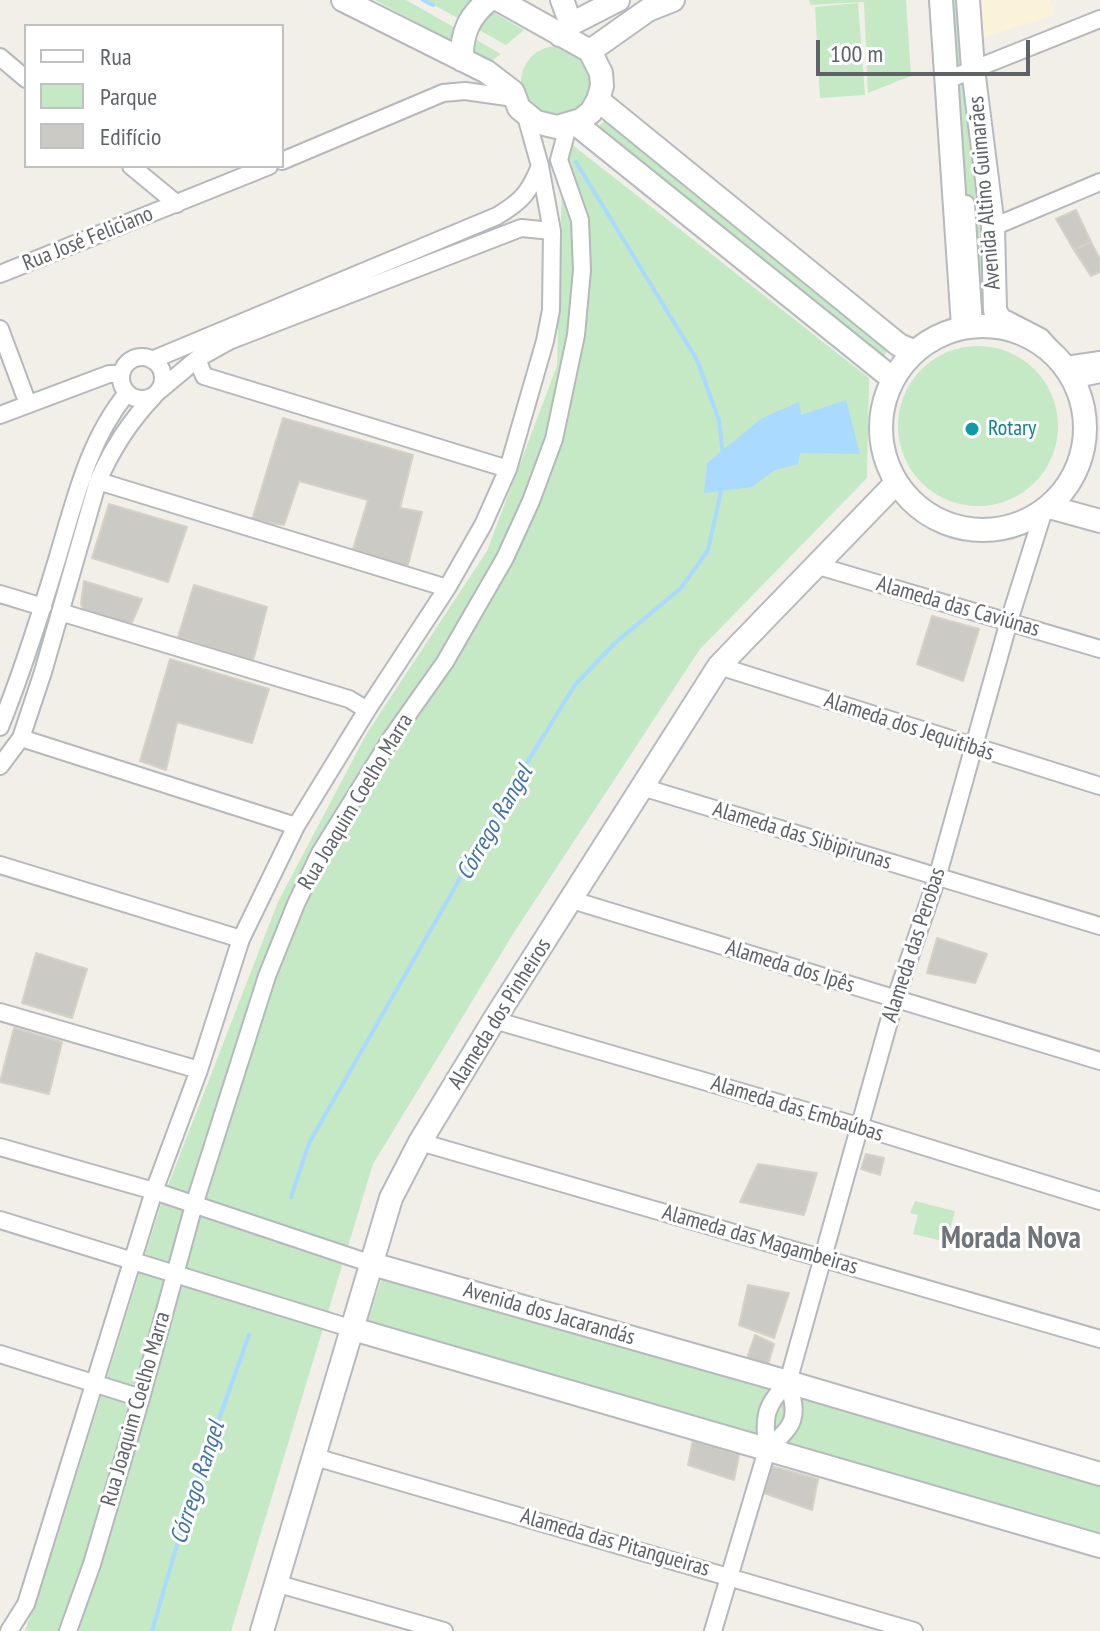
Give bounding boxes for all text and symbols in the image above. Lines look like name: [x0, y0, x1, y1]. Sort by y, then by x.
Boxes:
legend: [24, 24, 284, 168]
scale bar: [820, 24, 1034, 74]
text: 100 m: [830, 38, 883, 69]
text: Rua: [100, 41, 132, 72]
text: Parque: [100, 81, 157, 112]
street label: Avenida Altino Guimarães: [963, 95, 1007, 291]
text: Edifício: [100, 121, 161, 152]
street label: Rua José Feliciano: [19, 201, 157, 277]
place label: Rotary: [988, 416, 1036, 442]
marker: Rotary: [963, 420, 981, 438]
street label: Alameda das Caviúnas: [873, 571, 1043, 643]
street label: Alameda dos Jequitibás: [821, 687, 997, 767]
street label: Rua Joaquim Coelho Marra: [293, 709, 419, 895]
water label: Córrego Rangel: [451, 761, 539, 885]
street label: Alameda das Sibipirunas: [709, 796, 895, 876]
street label: Alameda das Perobas: [877, 864, 951, 1026]
street label: Alameda dos Pinheiros: [443, 934, 557, 1094]
street label: Alameda dos Ipês: [723, 935, 857, 999]
street label: Alameda das Embaúbas: [708, 1070, 886, 1148]
street label: Alameda das Magambeiras: [659, 1199, 861, 1281]
district label: Morada Nova: [941, 1221, 1081, 1257]
street label: Avenida dos Jacarandás: [460, 1277, 638, 1351]
street label: Rua Joaquim Coelho Marra: [96, 1309, 176, 1509]
water label: Córrego Rangel: [165, 1418, 231, 1548]
street label: Alameda das Pitangueiras: [517, 1503, 713, 1583]

